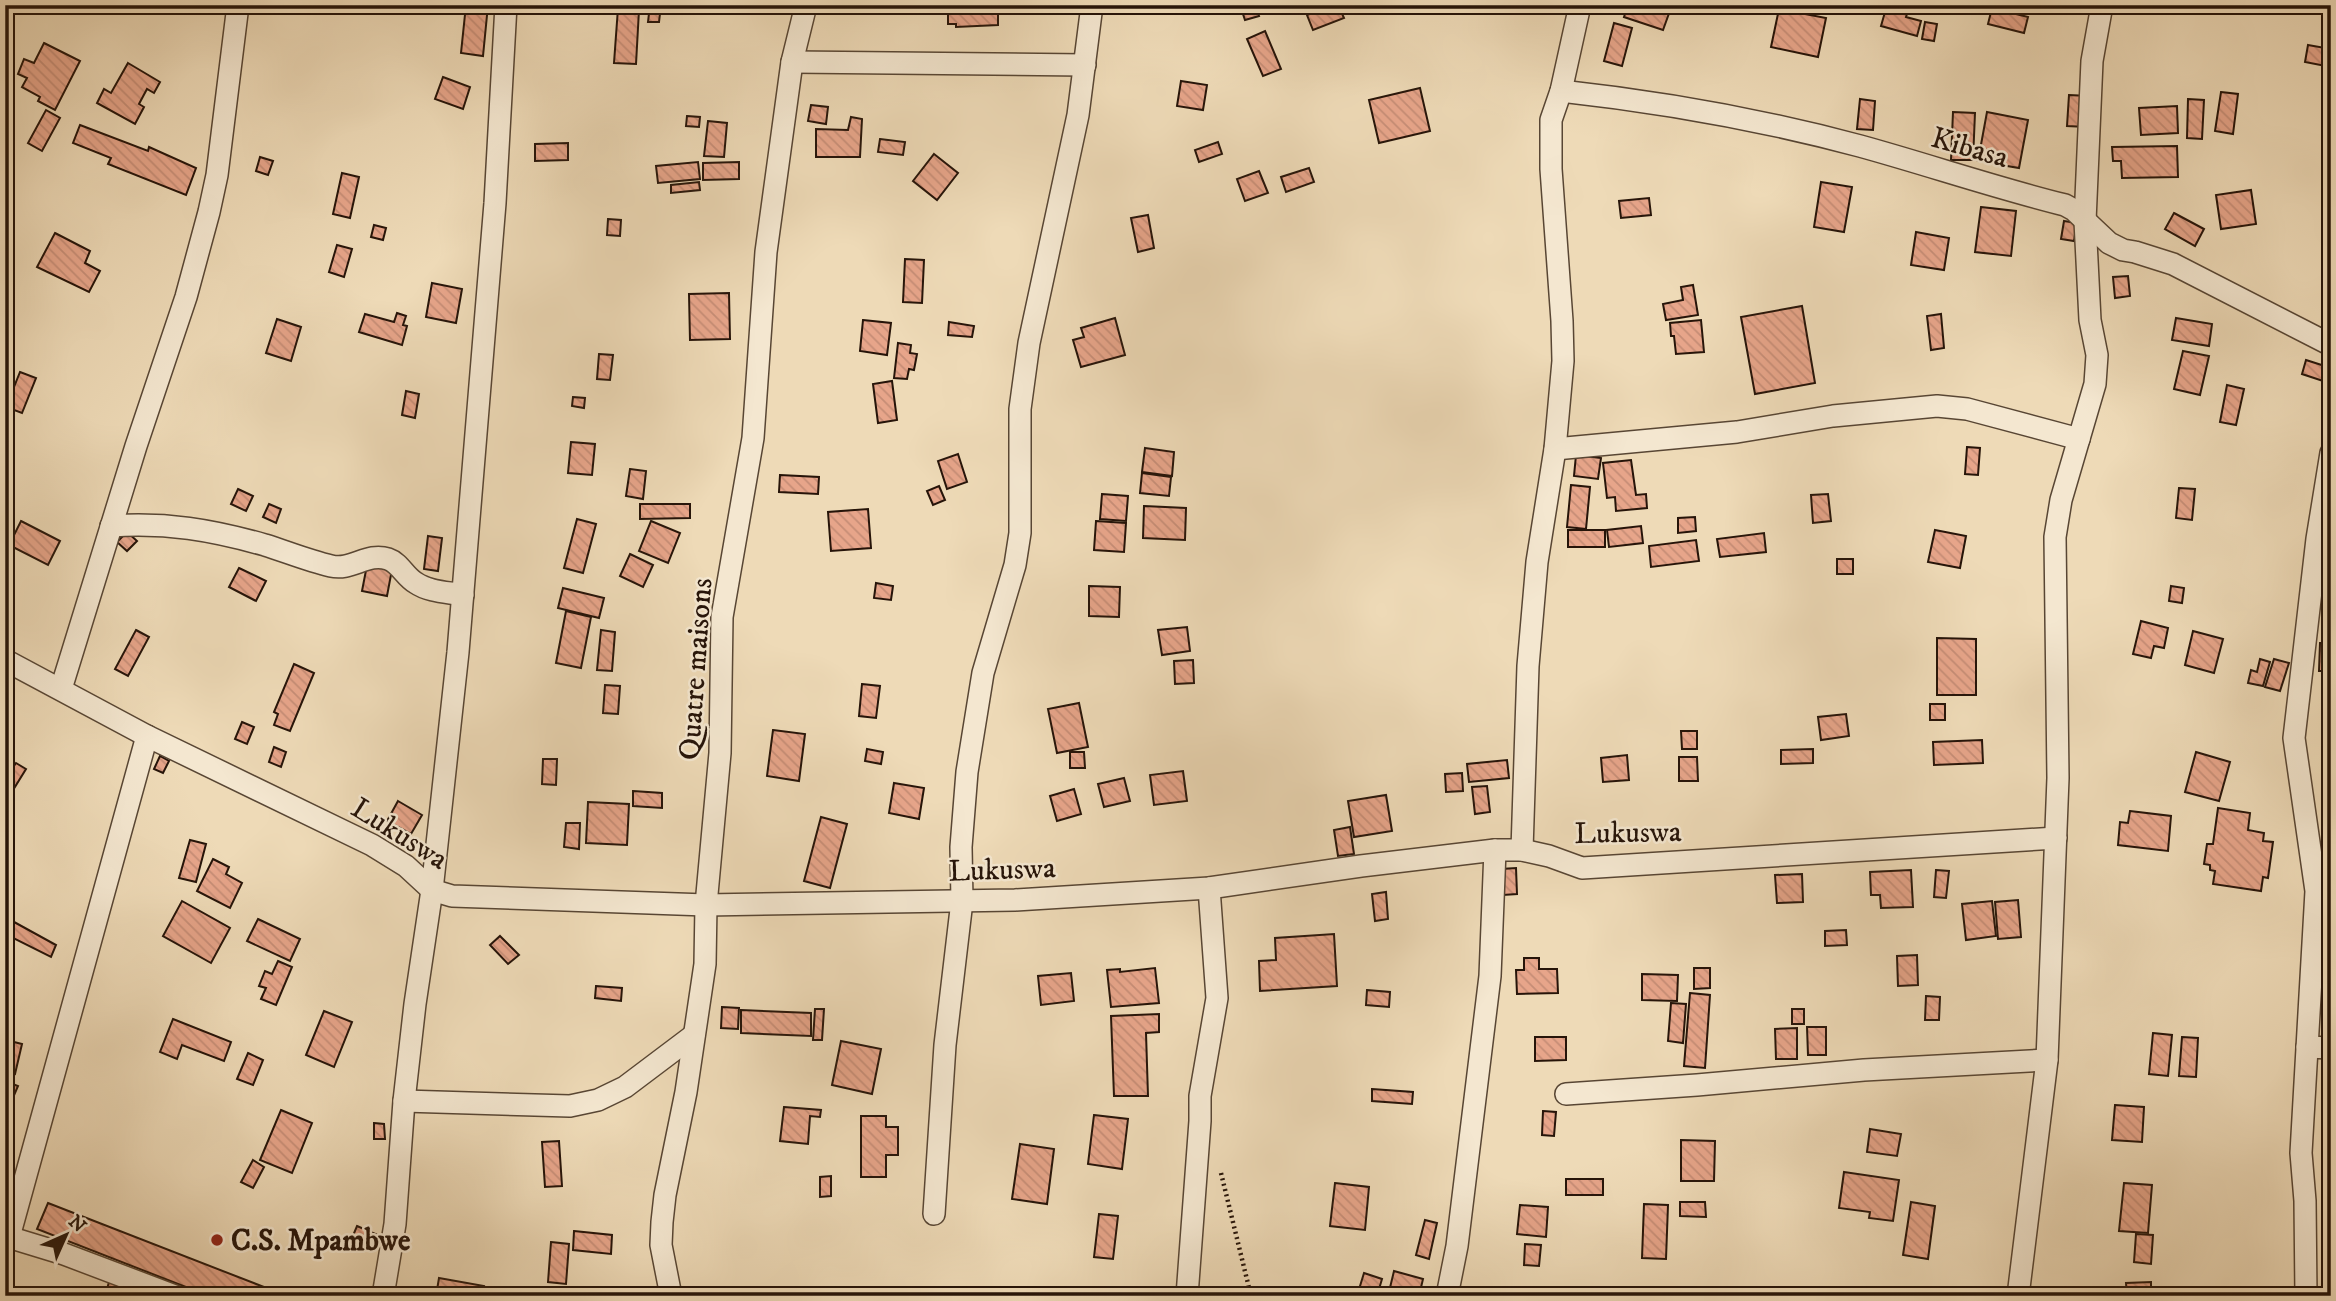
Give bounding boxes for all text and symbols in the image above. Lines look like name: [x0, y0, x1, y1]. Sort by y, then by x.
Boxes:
street label: Kibasa: [1927, 120, 2013, 177]
street label: Quatre maisons: [672, 577, 721, 761]
street label: Lukuswa: [344, 790, 455, 879]
street label: Lukuswa: [1574, 814, 1682, 853]
street label: Lukuswa: [948, 850, 1057, 891]
north arrow: [32, 1200, 102, 1270]
text: N: [63, 1210, 91, 1238]
place label: C.S. Mpambwe: [231, 1223, 411, 1260]
marker: C.S. Mpambwe: [209, 1232, 225, 1248]

